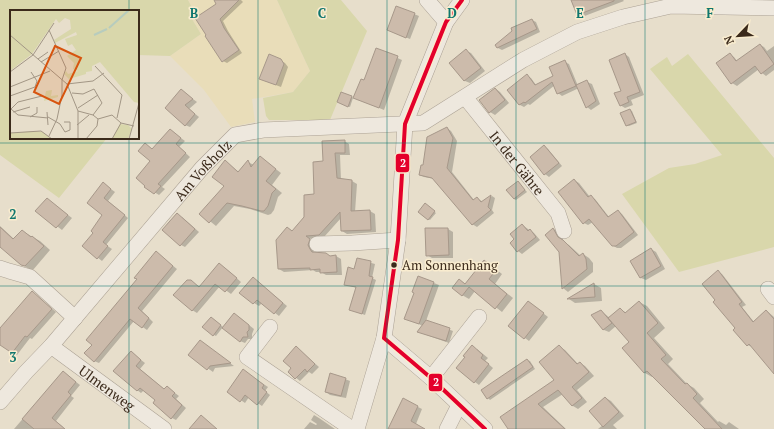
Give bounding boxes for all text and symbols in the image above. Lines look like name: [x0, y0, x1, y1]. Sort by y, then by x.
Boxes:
text: B: [190, 4, 198, 22]
text: C: [318, 4, 326, 22]
text: D: [447, 4, 457, 22]
text: E: [576, 4, 584, 22]
text: F: [706, 4, 714, 22]
inset map: [10, 10, 139, 139]
north arrow: [718, 16, 758, 56]
text: N: [721, 33, 737, 47]
street label: In der Gähre: [486, 126, 549, 199]
street label: Am Voßholz: [169, 135, 235, 204]
line badge: 2: [395, 153, 410, 173]
text: 2: [400, 156, 406, 170]
text: 2: [9, 205, 17, 223]
place label: Am Sonnenhang: [402, 256, 498, 274]
marker: Am Sonnenhang: [389, 260, 399, 270]
text: 3: [9, 348, 17, 366]
street label: Ulmenweg: [75, 360, 140, 415]
line badge: 2: [428, 373, 443, 392]
text: 2: [433, 375, 439, 389]

